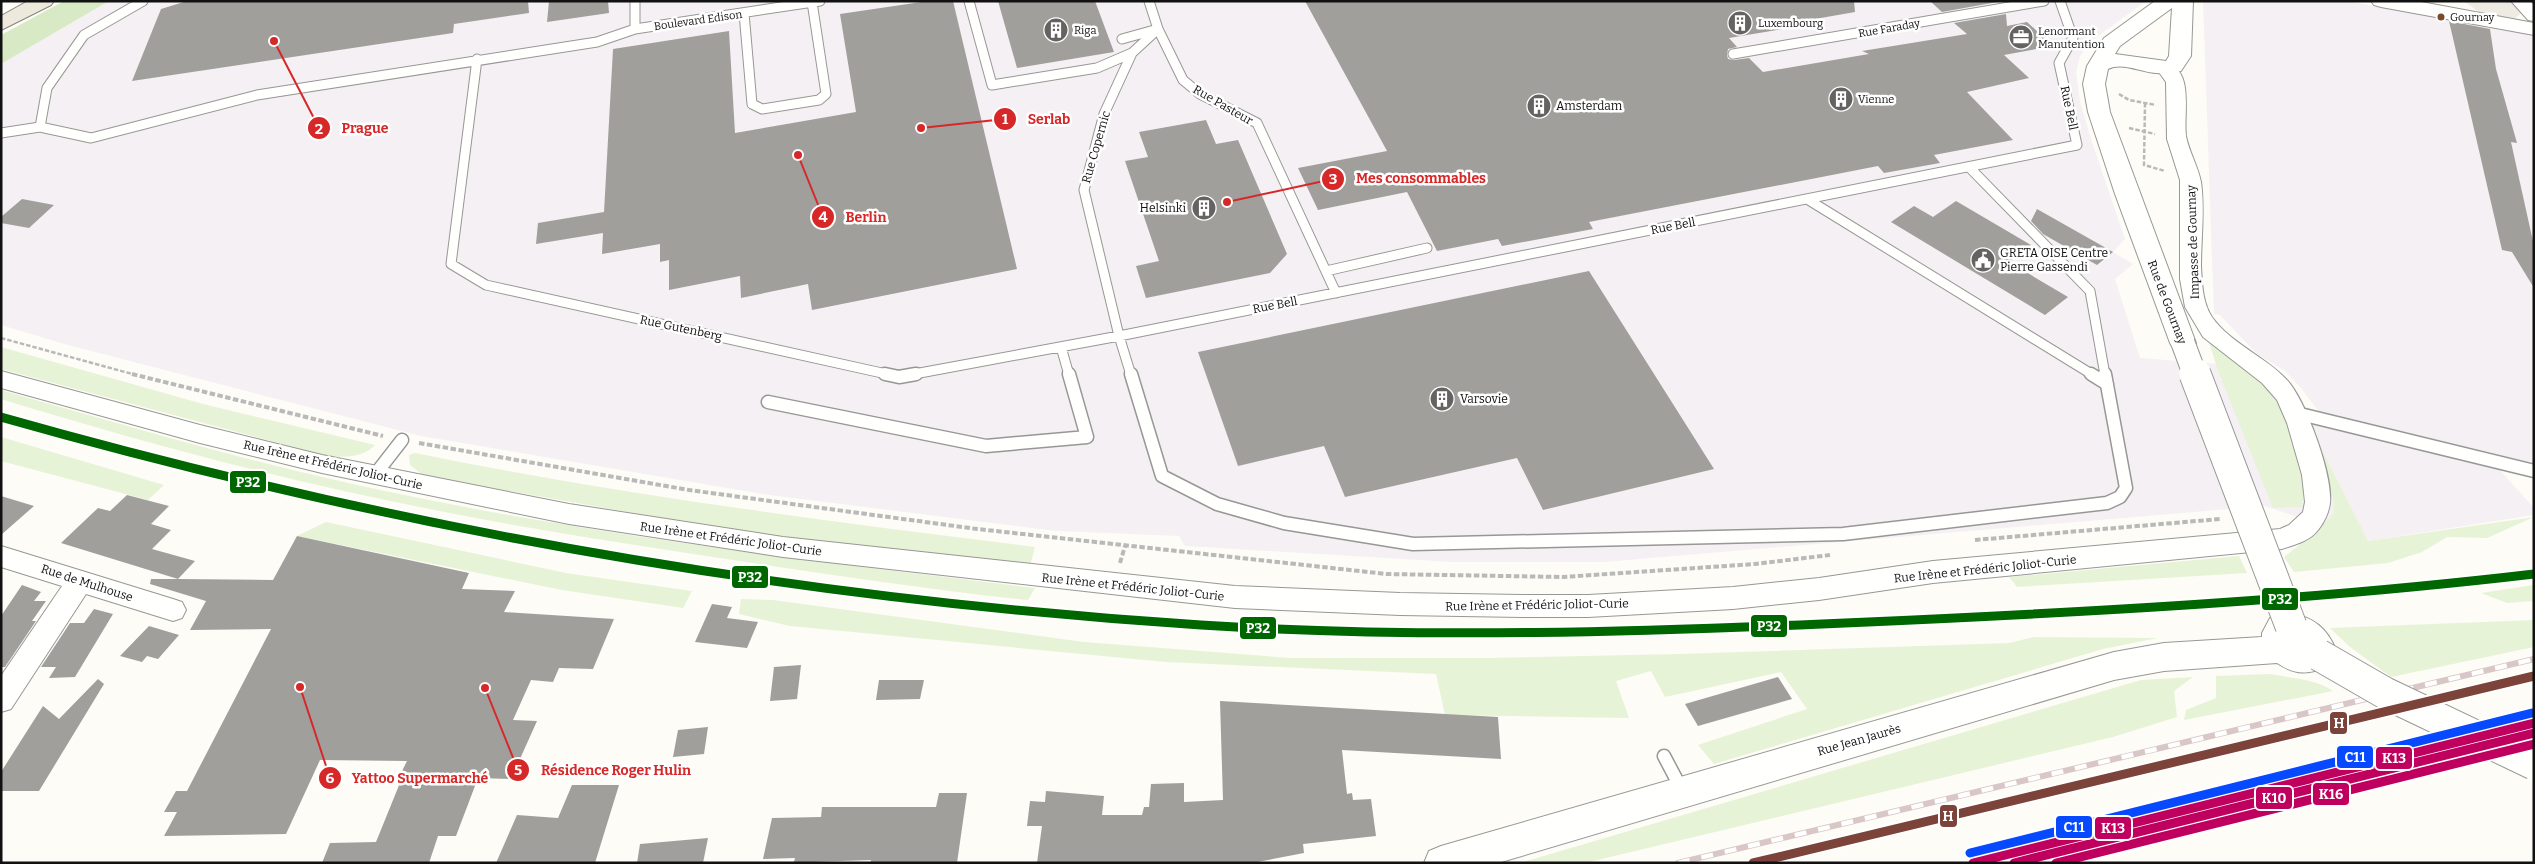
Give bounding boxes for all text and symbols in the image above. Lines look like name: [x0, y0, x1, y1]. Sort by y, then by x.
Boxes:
street label: Boulevard Edison: [653, 8, 743, 33]
building icon: Luxembourg: [1727, 10, 1753, 36]
place label: Gournay: [2450, 11, 2495, 24]
marker: Gournay: [2436, 12, 2446, 22]
building icon: Riga: [1043, 17, 1069, 43]
place label: Luxembourg: [1758, 17, 1823, 30]
street label: Rue Faraday: [1857, 17, 1921, 40]
place label: Riga: [1074, 24, 1096, 37]
office icon: Lenormant Manutention: [2008, 24, 2034, 50]
place label: Lenormant Manutention: [2038, 25, 2105, 51]
street label: Rue Pasteur: [1191, 82, 1256, 128]
street label: Rue Bell: [2057, 84, 2081, 132]
building icon: Vienne: [1828, 86, 1854, 112]
building icon: Amsterdam: [1526, 93, 1552, 119]
place label: Vienne: [1858, 93, 1894, 106]
place label: Amsterdam: [1556, 99, 1623, 113]
callout: Serlab: [993, 105, 1081, 134]
street label: Rue Copernic: [1079, 109, 1113, 185]
text: 1: [1002, 110, 1009, 128]
text: Serlab: [1028, 111, 1070, 128]
callout: Prague: [306, 114, 398, 143]
text: 2: [315, 120, 323, 138]
text: Prague: [341, 120, 389, 137]
callout: Mes consommables: [1321, 164, 1496, 193]
text: 3: [1329, 170, 1337, 188]
text: Mes consommables: [1356, 170, 1486, 187]
street label: Impasse de Gournay: [2184, 184, 2202, 299]
building icon: Helsinki: [1191, 195, 1217, 221]
place label: Helsinki: [1140, 201, 1186, 215]
callout: Berlin: [810, 202, 896, 231]
text: 4: [818, 208, 828, 226]
text: Berlin: [846, 209, 886, 226]
street label: Rue Bell: [1649, 215, 1697, 237]
place label: GRETA OISE Centre Pierre Gassendi: [2000, 246, 2108, 274]
public building icon: GRETA OISE Centre Pierre Gassendi: [1970, 247, 1996, 273]
street label: Rue de Gournay: [2145, 258, 2190, 346]
street label: Rue Bell: [1251, 294, 1299, 316]
street label: Rue Gutenberg: [639, 312, 724, 344]
building icon: Varsovie: [1429, 386, 1455, 412]
place label: Varsovie: [1460, 392, 1508, 406]
street label: Rue Irène et Frédéric Joliot-Curie: [242, 438, 424, 492]
line badge: P32: [229, 470, 267, 494]
text: P32: [236, 474, 260, 491]
street label: Rue Irène et Frédéric Joliot-Curie: [639, 519, 823, 559]
street label: Rue Irène et Frédéric Joliot-Curie: [1893, 552, 2077, 586]
street label: Rue de Mulhouse: [39, 562, 135, 604]
line badge: P32: [731, 565, 769, 589]
text: P32: [738, 569, 762, 586]
street label: Rue Irène et Frédéric Joliot-Curie: [1041, 570, 1225, 604]
line badge: P32: [2261, 587, 2299, 611]
text: P32: [2268, 591, 2292, 608]
street label: Rue Irène et Frédéric Joliot-Curie: [1445, 596, 1629, 614]
line badge: P32: [1750, 614, 1788, 638]
line badge: P32: [1239, 616, 1277, 640]
text: P32: [1757, 618, 1781, 635]
text: P32: [1246, 620, 1270, 637]
line badge: H: [2329, 711, 2348, 735]
text: H: [2333, 715, 2345, 732]
street label: Rue Jean Jaurès: [1816, 721, 1903, 759]
line badge: C11: [2336, 745, 2374, 769]
line badge: K13: [2375, 746, 2413, 770]
text: C11: [2345, 749, 2365, 766]
text: K13: [2382, 750, 2406, 767]
callout: Résidence Roger Hulin: [506, 756, 700, 785]
text: 5: [514, 761, 522, 779]
text: Résidence Roger Hulin: [541, 762, 691, 779]
callout: Yattoo Supermarché: [317, 763, 499, 792]
text: 6: [326, 769, 335, 787]
text: Yattoo Supermarché: [352, 770, 489, 787]
line badge: K16: [2312, 782, 2350, 806]
line badge: K10: [2255, 786, 2293, 810]
text: K16: [2319, 786, 2343, 803]
text: K10: [2262, 790, 2287, 807]
line badge: H: [1939, 804, 1958, 828]
text: H: [1942, 808, 1954, 825]
line badge: C11: [2055, 815, 2093, 839]
line badge: K13: [2094, 816, 2132, 840]
text: C11: [2064, 819, 2084, 836]
text: K13: [2101, 820, 2125, 837]

